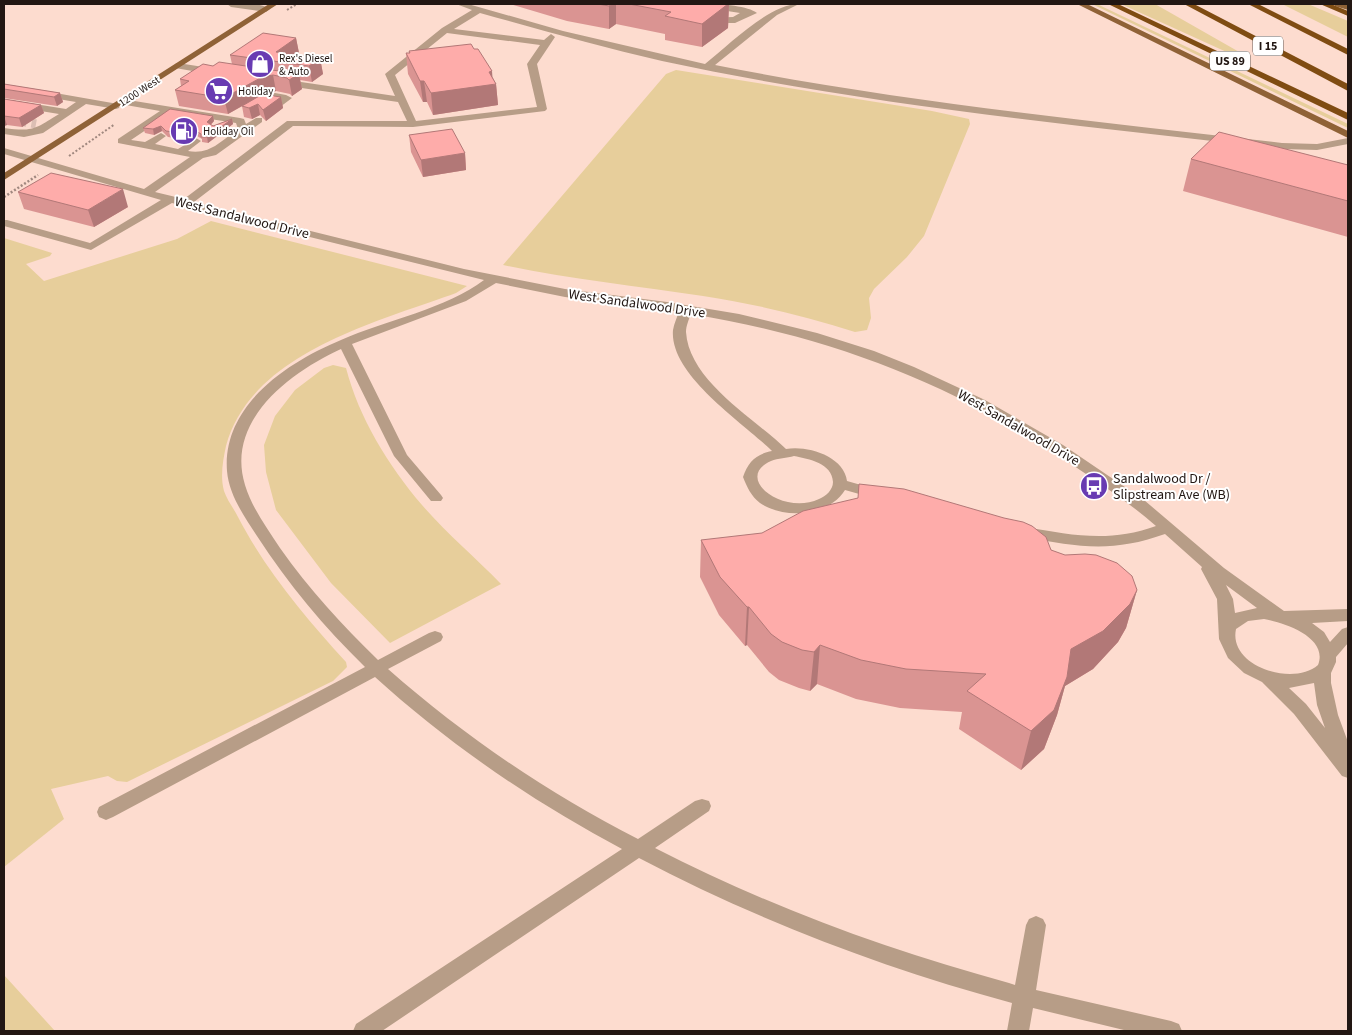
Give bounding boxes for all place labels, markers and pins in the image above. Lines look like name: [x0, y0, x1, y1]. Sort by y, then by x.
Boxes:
shop icon: Rex's Diesel & Auto: [245, 49, 275, 79]
place label: Rex's Diesel & Auto: [279, 51, 333, 79]
supermarket icon: Holiday: [204, 76, 234, 106]
place label: Holiday: [238, 84, 273, 99]
fuel station icon: Holiday Oil: [169, 116, 199, 146]
place label: Holiday Oil: [203, 124, 254, 139]
place label: Sandalwood Dr / Slipstream Ave (WB): [1113, 469, 1230, 505]
bus stop icon: Sandalwood Dr / Slipstream Ave (WB): [1079, 471, 1109, 501]

